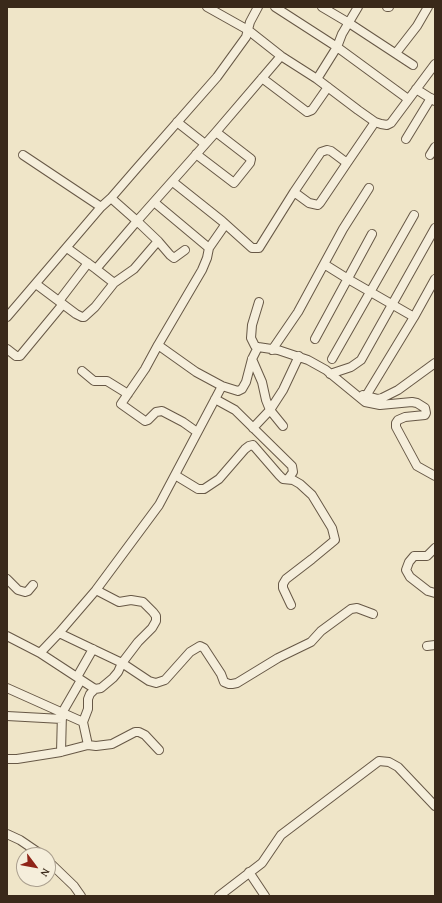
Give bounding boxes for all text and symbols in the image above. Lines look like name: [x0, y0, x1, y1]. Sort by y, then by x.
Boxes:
north arrow: [16, 847, 56, 887]
text: N: [37, 865, 54, 880]

